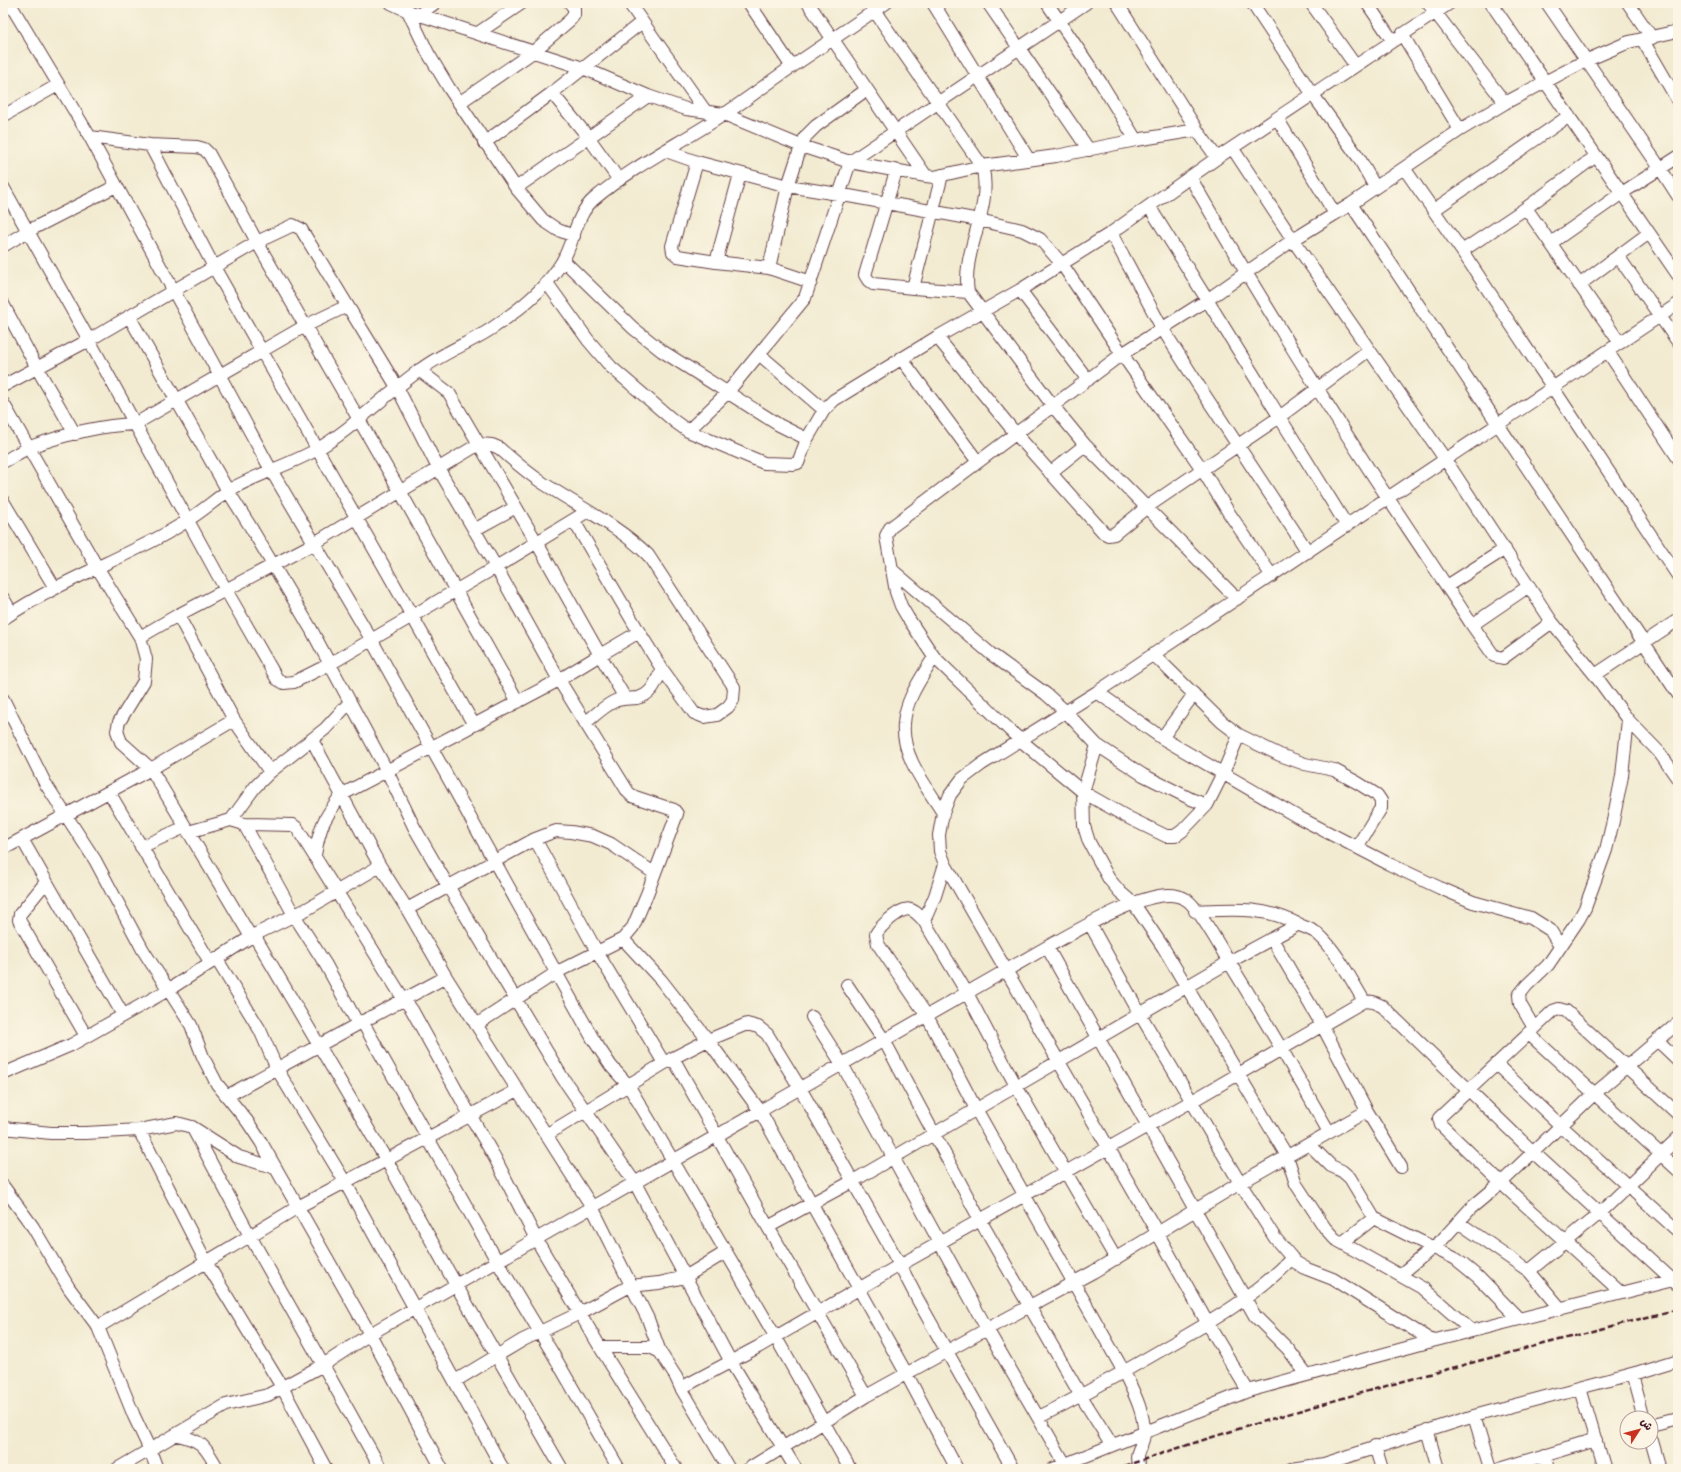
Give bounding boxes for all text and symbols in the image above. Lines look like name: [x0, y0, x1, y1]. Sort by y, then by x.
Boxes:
north arrow: [1619, 1410, 1659, 1450]
text: ش: [1638, 1415, 1656, 1433]

